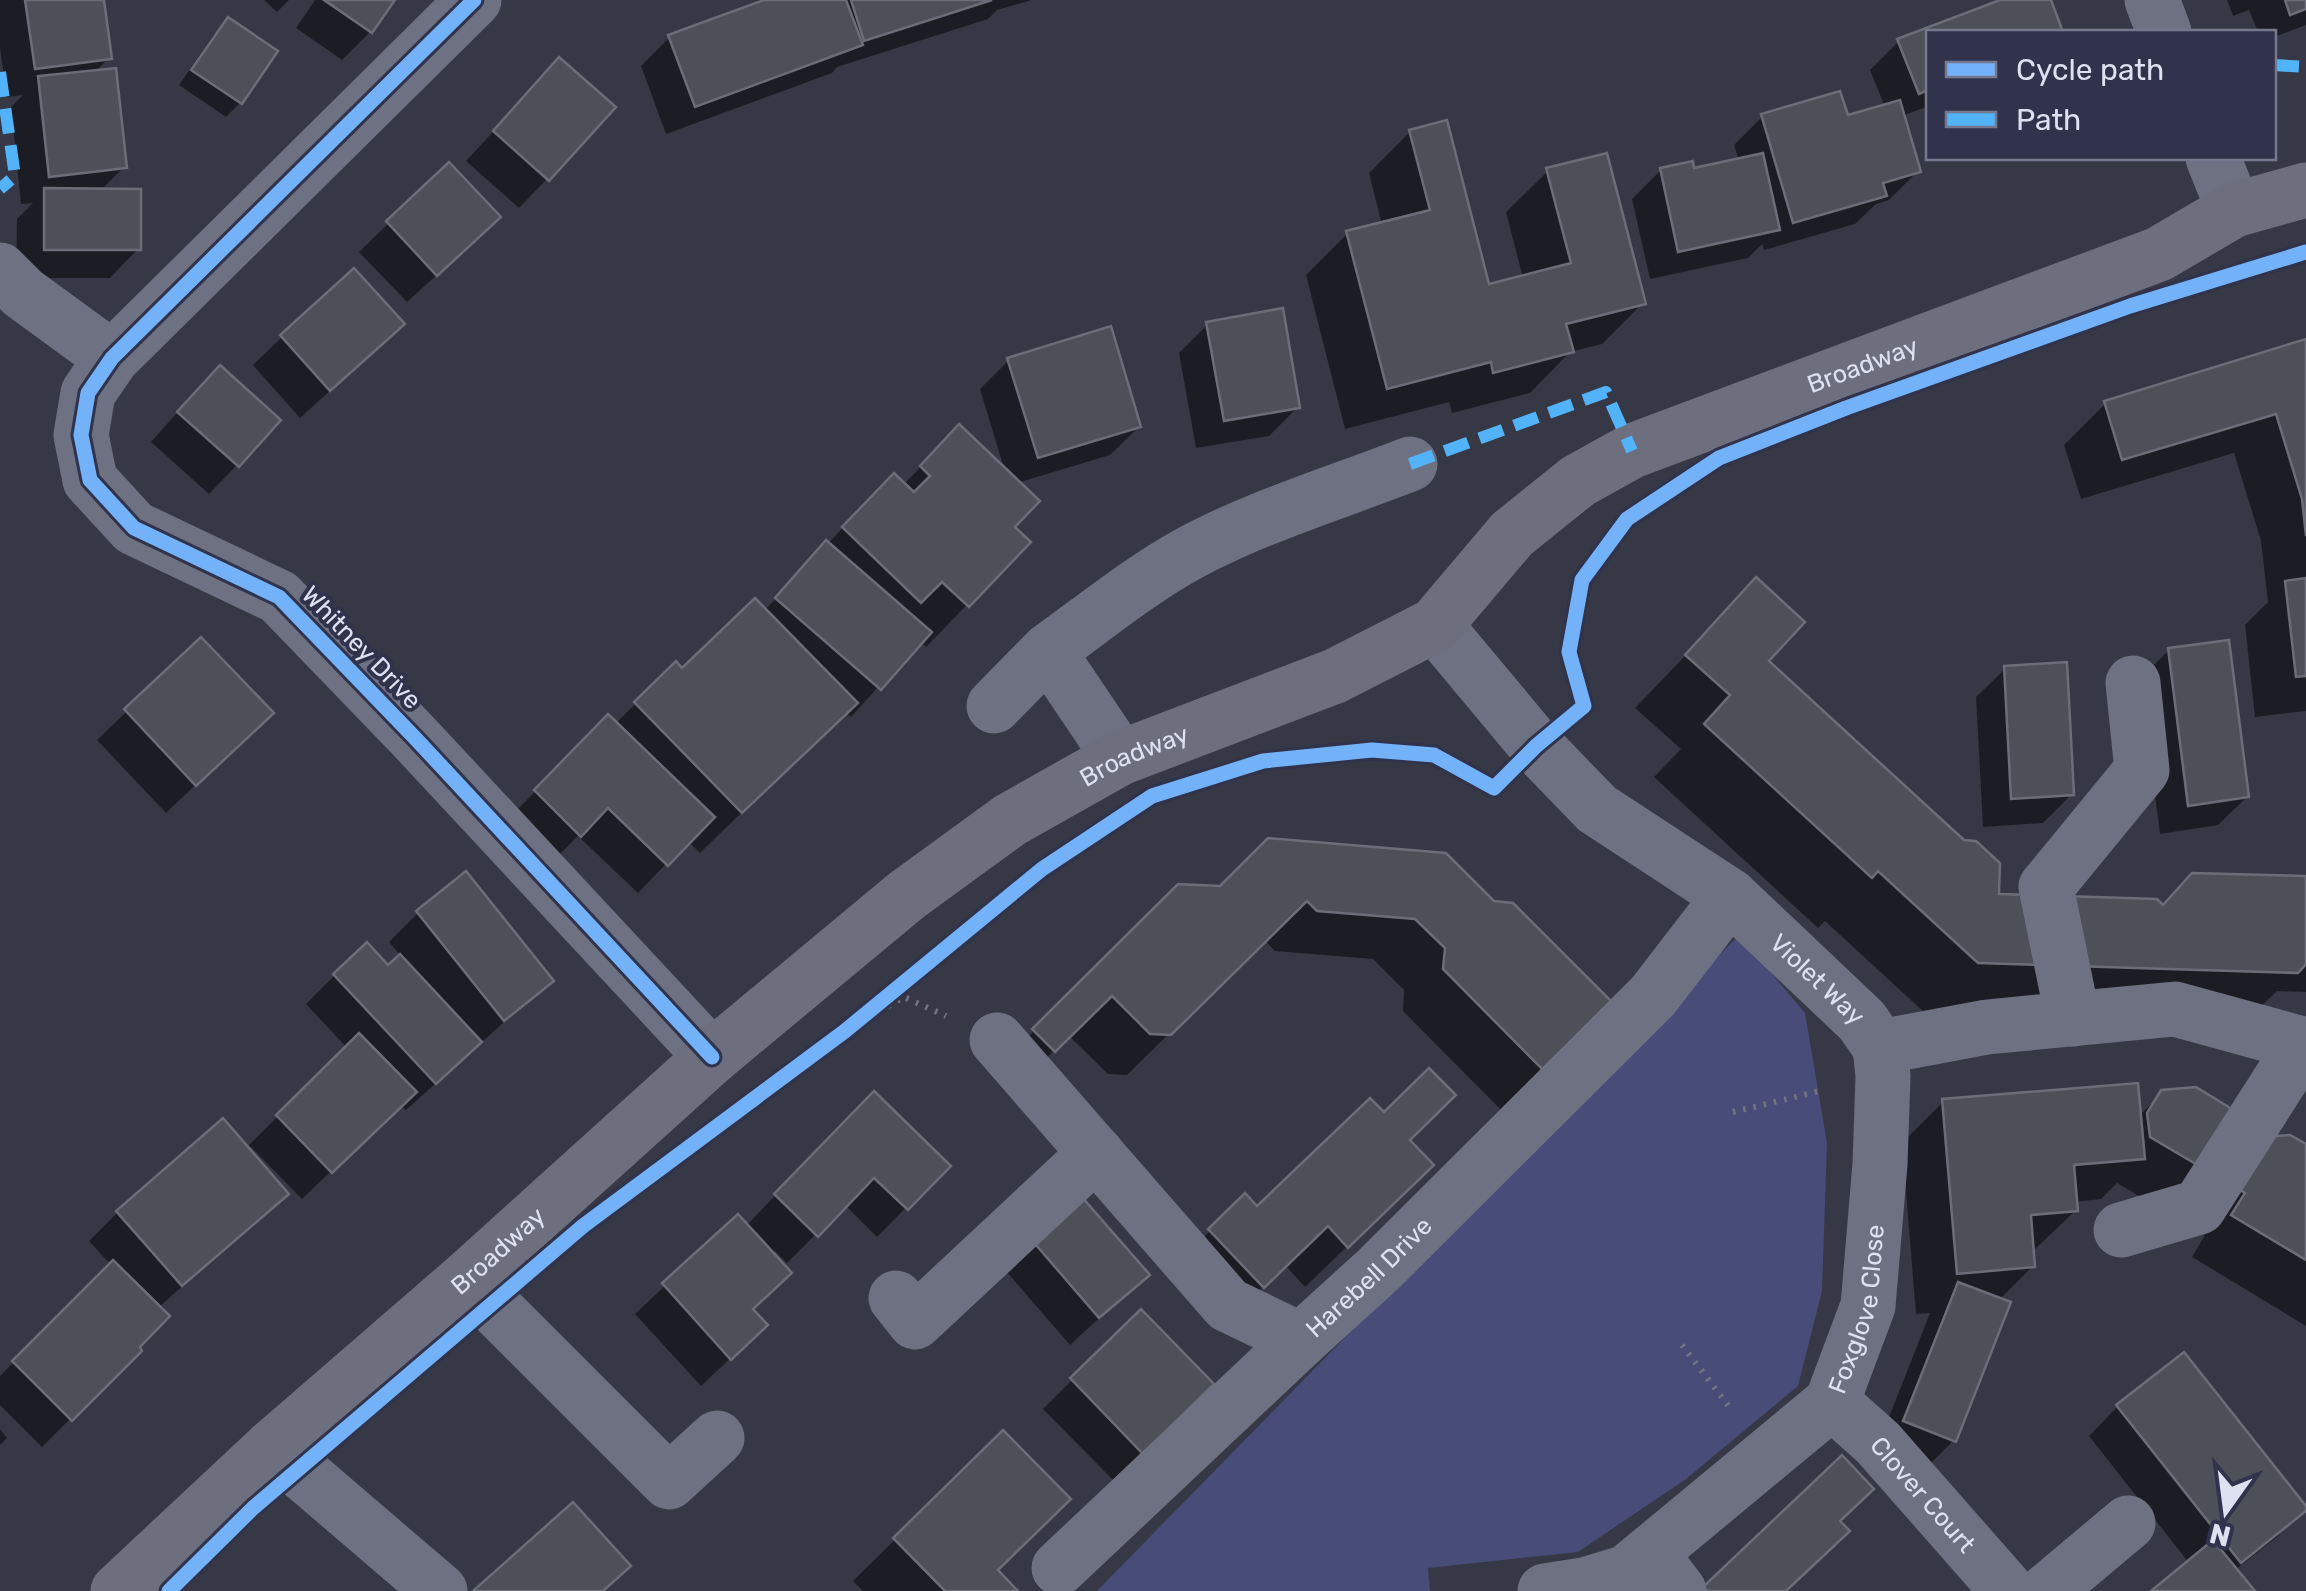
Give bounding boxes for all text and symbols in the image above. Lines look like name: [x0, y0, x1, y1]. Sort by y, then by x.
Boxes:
legend: [1926, 30, 2276, 160]
text: Cycle path: [2016, 52, 2164, 88]
text: Path: [2016, 102, 2081, 138]
street label: Broadway: [1803, 331, 1922, 399]
street label: Whitney Drive: [296, 580, 427, 715]
street label: Broadway: [1075, 719, 1193, 793]
street label: Violet Way: [1764, 928, 1871, 1031]
street label: Broadway: [445, 1201, 551, 1300]
street label: Harebell Drive: [1300, 1211, 1438, 1343]
street label: Foxglove Close: [1823, 1223, 1890, 1398]
street label: Clover Court: [1864, 1431, 1981, 1559]
north arrow: [2176, 1461, 2276, 1561]
text: N: [2206, 1516, 2234, 1553]

